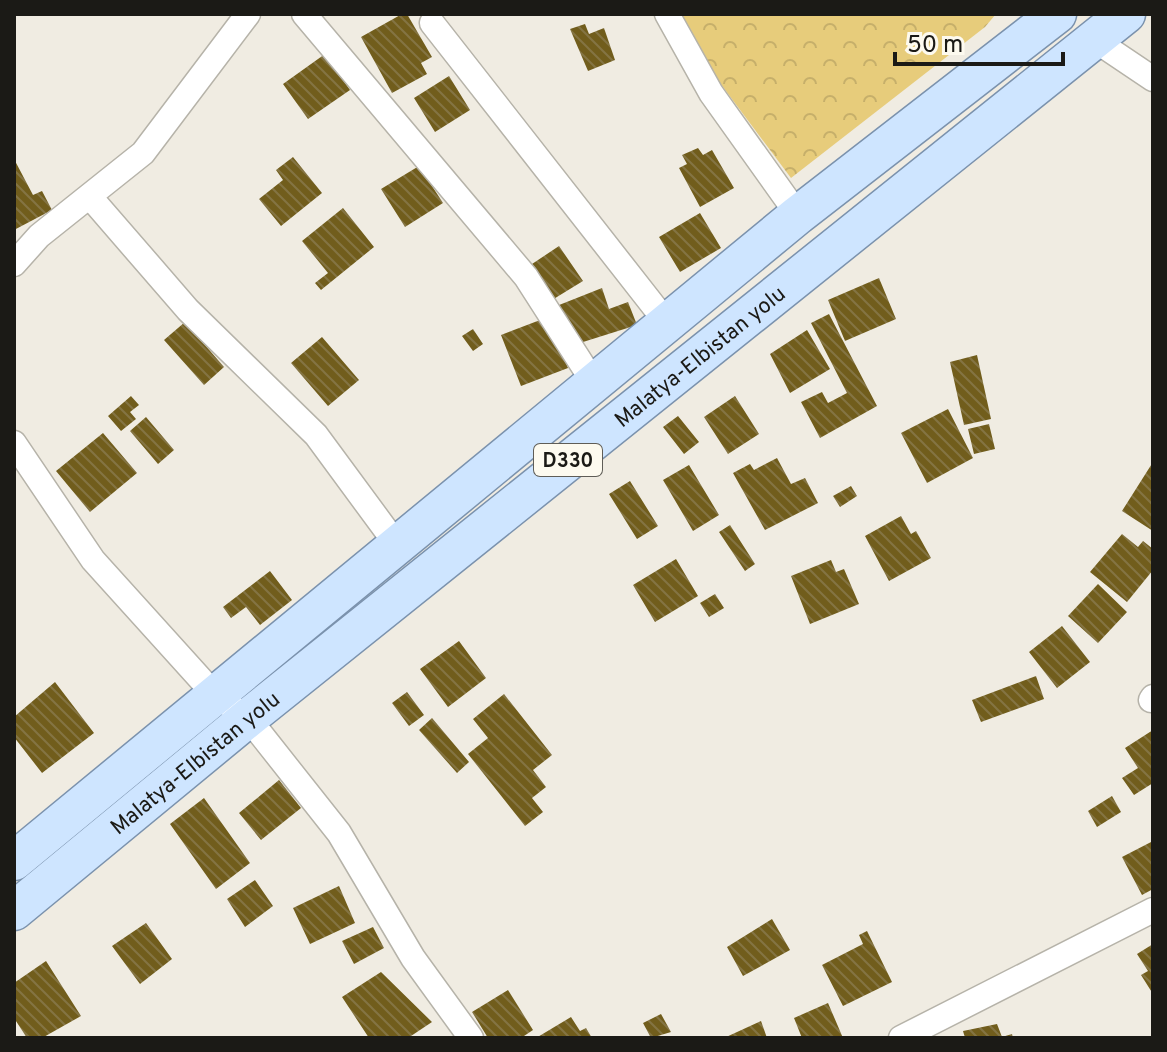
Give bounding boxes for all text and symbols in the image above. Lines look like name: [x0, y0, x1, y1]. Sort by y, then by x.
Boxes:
scale bar: [895, 16, 1063, 66]
text: 50 m: [907, 31, 963, 61]
street label: Malatya-Elbistan yolu: [610, 281, 792, 435]
road number: D330: [534, 444, 602, 476]
street label: Malatya-Elbistan yolu: [106, 687, 286, 842]

